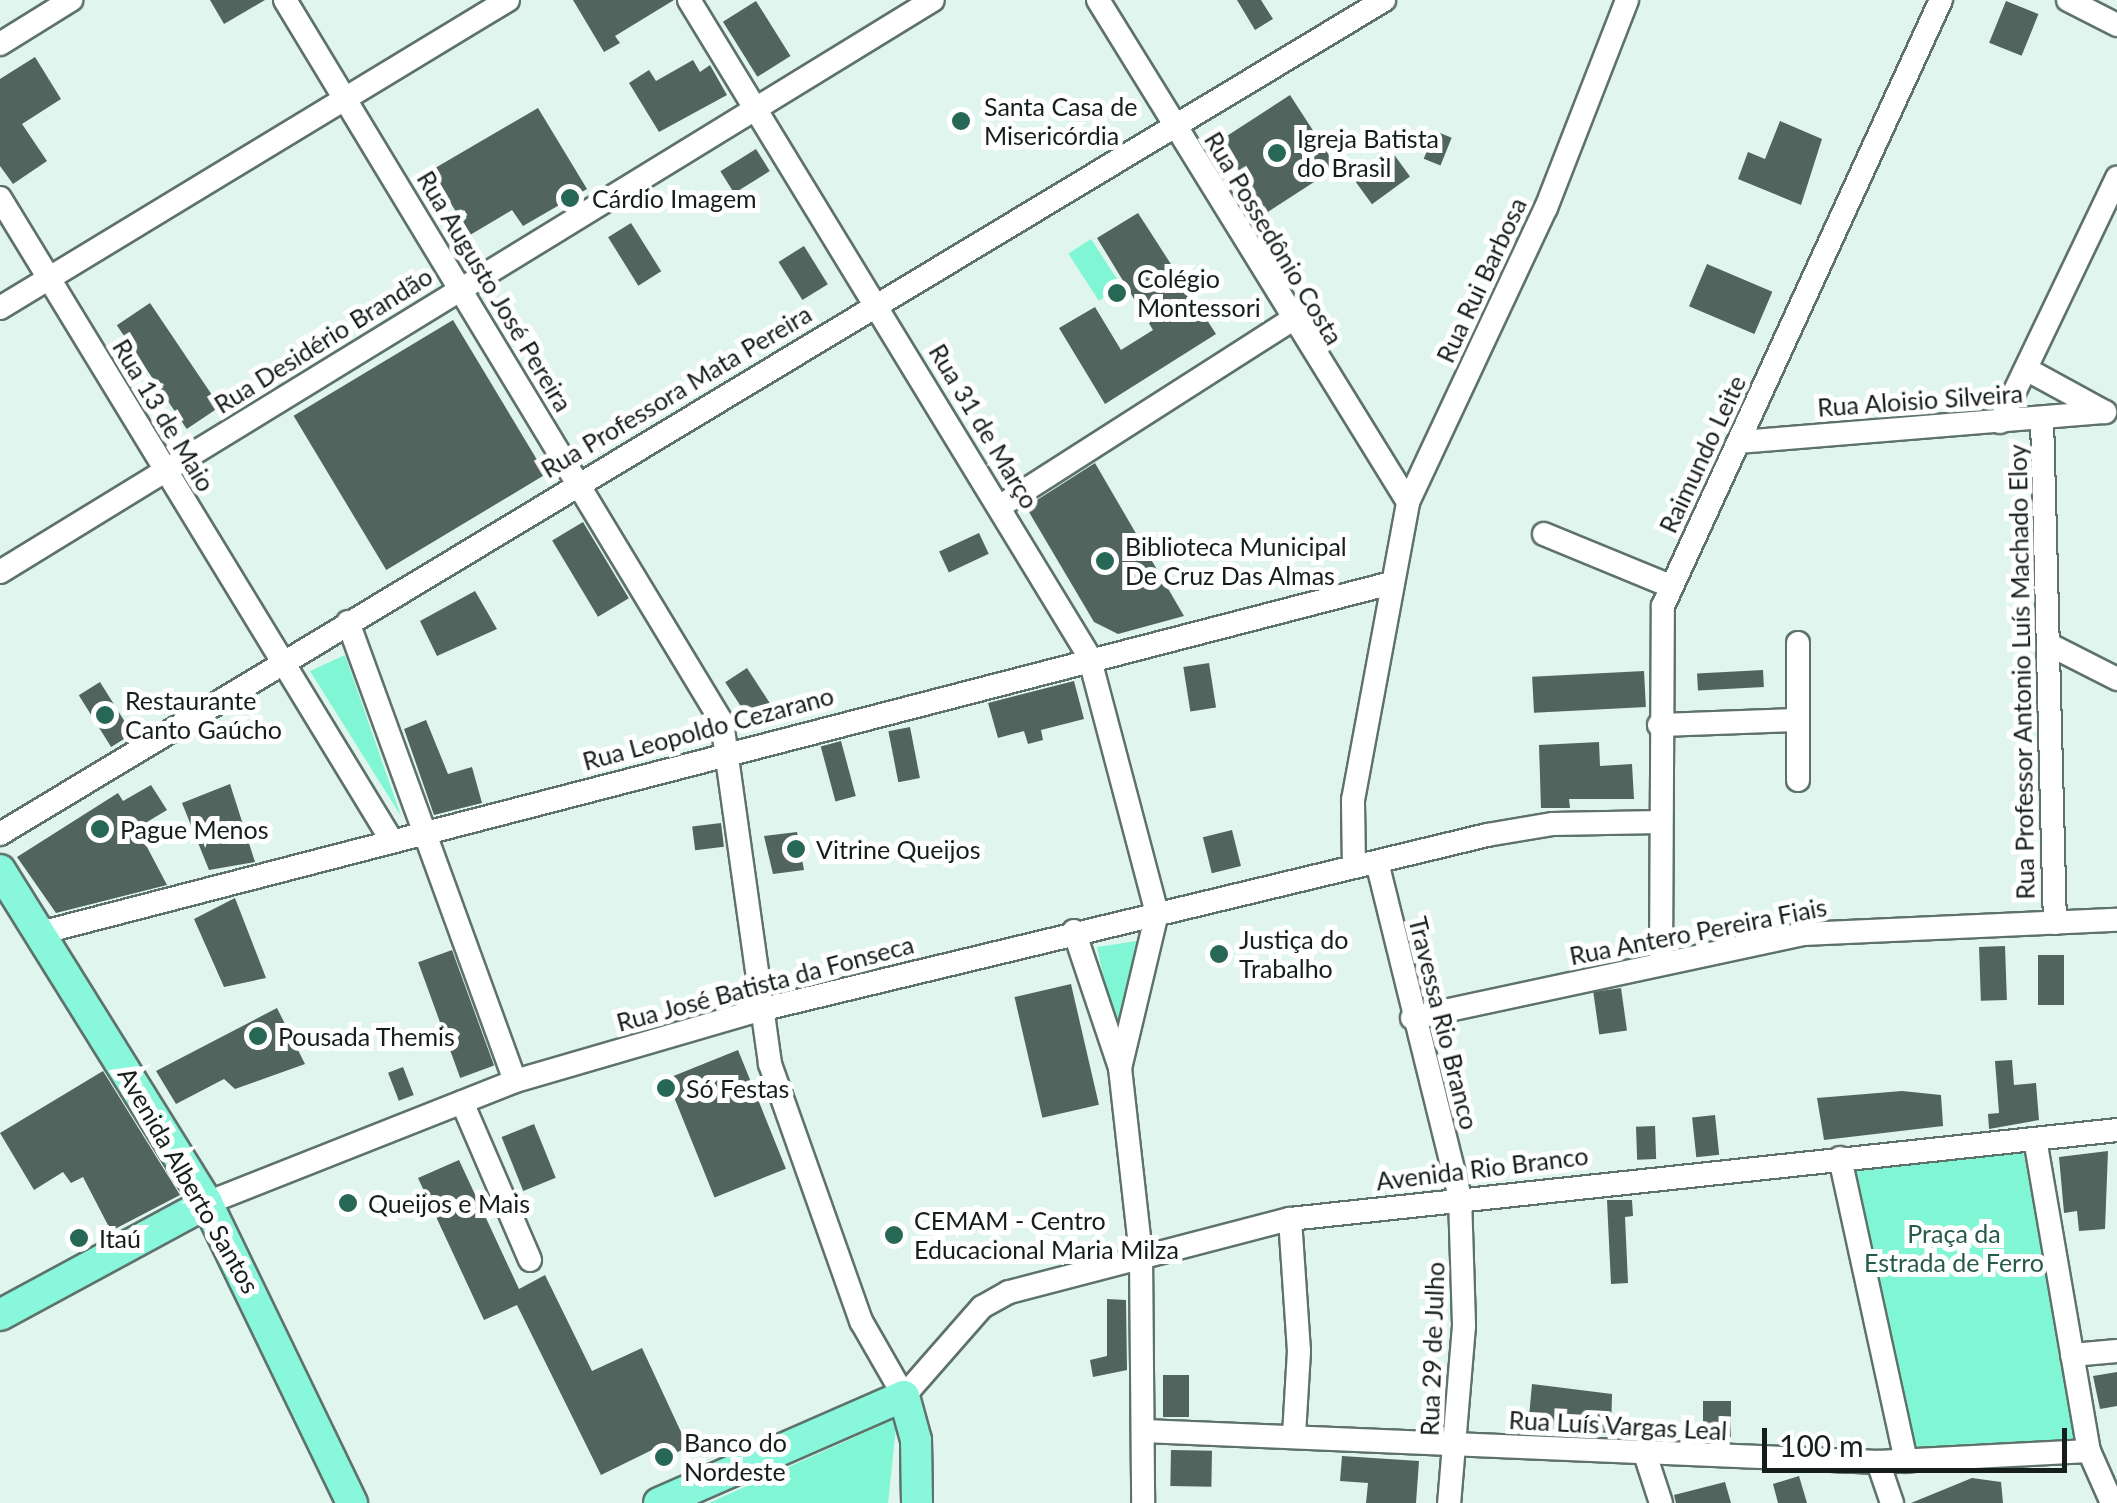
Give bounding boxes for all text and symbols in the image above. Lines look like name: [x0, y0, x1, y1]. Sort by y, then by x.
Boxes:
place label: Santa Casa de Misericórdia: [984, 92, 1137, 151]
marker: Santa Casa de Misericórdia: [948, 108, 974, 134]
place label: Igreja Batista do Brasil: [1297, 124, 1439, 183]
street label: Rua Possedônio Costa: [1199, 126, 1349, 350]
marker: Igreja Batista do Brasil: [1266, 142, 1288, 164]
street label: Rua Augusto José Pereira: [411, 165, 579, 417]
place label: Cárdio Imagem: [592, 183, 757, 213]
marker: Cárdio Imagem: [557, 185, 583, 211]
street label: Rua Rui Barbosa: [1430, 193, 1532, 367]
street label: Rua Desidério Brandão: [208, 261, 438, 419]
place label: Colégio Montessori: [1137, 264, 1261, 323]
marker: Colégio Montessori: [1106, 282, 1128, 304]
street label: Rua Professora Mata Pereira: [535, 298, 817, 484]
street label: Rua 13 de Maio: [107, 333, 221, 497]
street label: Rua 31 de Março: [923, 338, 1045, 514]
street label: Raimundo Leite: [1652, 371, 1752, 537]
street label: Rua Aloisio Silveira: [1816, 378, 2024, 422]
street label: Rua Professor Antonio Luís Machado Eloy: [2002, 443, 2040, 901]
place label: Biblioteca Municipal De Cruz Das Almas: [1125, 532, 1347, 591]
marker: Biblioteca Municipal De Cruz Das Almas: [1094, 550, 1116, 572]
street label: Rua Leopoldo Cezarano: [579, 680, 837, 776]
place label: Restaurante Canto Gaúcho: [125, 686, 282, 745]
marker: Restaurante Canto Gaúcho: [94, 704, 116, 726]
place label: Pague Menos: [120, 814, 269, 844]
marker: Pague Menos: [89, 818, 111, 840]
place label: Vitrine Queijos: [816, 834, 980, 864]
marker: Vitrine Queijos: [785, 838, 807, 860]
street label: Rua Antero Pereira Fiais: [1566, 891, 1830, 971]
street label: Travessa Rio Branco: [1403, 913, 1485, 1133]
place label: Justiça do Trabalho: [1239, 925, 1348, 984]
street label: Rua José Batista da Fonseca: [613, 929, 917, 1037]
marker: Justiça do Trabalho: [1208, 943, 1230, 965]
place label: Pousada Themis: [278, 1021, 456, 1051]
marker: Pousada Themis: [247, 1025, 269, 1047]
street label: Avenida Alberto Santos: [112, 1061, 266, 1299]
place label: Só Festas: [686, 1073, 789, 1103]
marker: Só Festas: [655, 1077, 677, 1099]
street label: Avenida Rio Branco: [1374, 1140, 1590, 1196]
place label: Queijos e Mais: [368, 1188, 530, 1218]
marker: Queijos e Mais: [337, 1192, 359, 1214]
place label: CEMAM - Centro Educacional Maria Milza: [914, 1206, 1179, 1265]
park label: Praça da Estrada de Ferro: [1864, 1219, 2044, 1278]
place label: Itaú: [99, 1223, 141, 1253]
marker: CEMAM - Centro Educacional Maria Milza: [883, 1224, 905, 1246]
marker: Itaú: [68, 1227, 90, 1249]
street label: Rua 29 de Julho: [1414, 1261, 1450, 1437]
street label: Rua Luís Vargas Leal: [1508, 1404, 1728, 1446]
scale bar: [1767, 1408, 2072, 1470]
text: 100 m: [1779, 1427, 1864, 1463]
place label: Banco do Nordeste: [684, 1428, 787, 1487]
marker: Banco do Nordeste: [653, 1446, 675, 1468]

